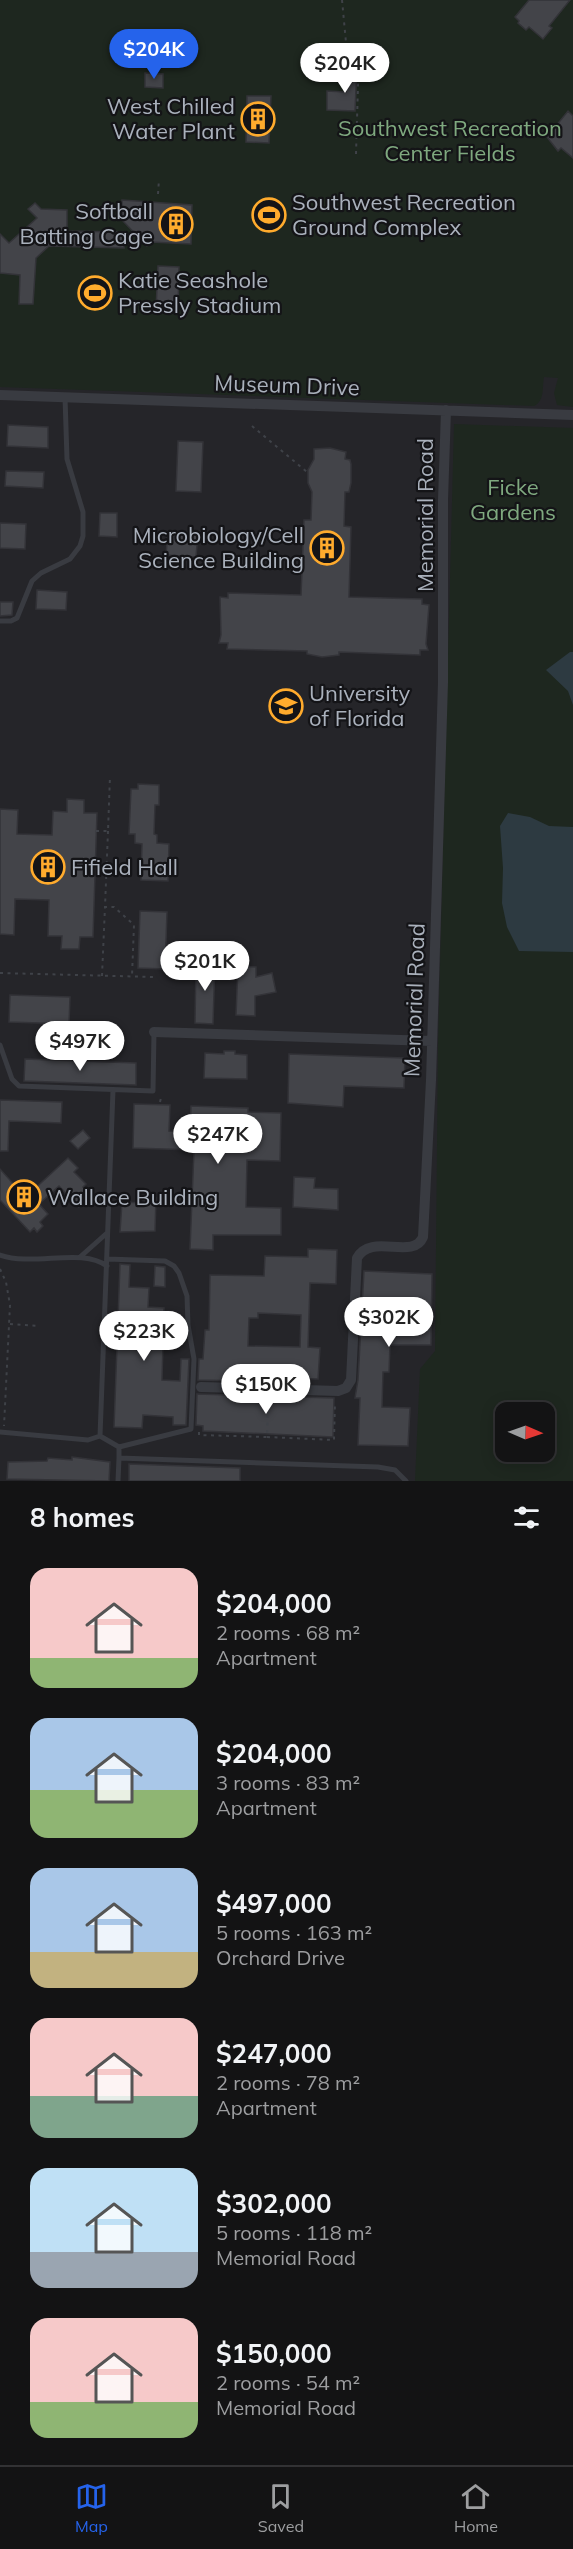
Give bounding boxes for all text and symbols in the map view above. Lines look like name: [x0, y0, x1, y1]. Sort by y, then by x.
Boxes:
pin: $204K: [112, 29, 196, 80]
text: $204K: [123, 36, 185, 61]
pin: $204K: [303, 43, 387, 94]
text: $204K: [314, 50, 376, 75]
place label: West Chilled Water Plant: [107, 92, 235, 145]
building icon: West Chilled Water Plant: [240, 101, 276, 137]
park label: Southwest Recreation Center Fields: [338, 114, 562, 167]
place label: Southwest Recreation Ground Complex: [292, 188, 516, 241]
place label: Softball Batting Cage: [19, 197, 153, 250]
sports icon: Southwest Recreation Ground Complex: [251, 197, 287, 233]
building icon: Softball Batting Cage: [158, 206, 194, 242]
place label: Katie Seashole Pressly Stadium: [118, 266, 281, 319]
sports icon: Katie Seashole Pressly Stadium: [77, 275, 113, 311]
street label: Museum Drive: [214, 368, 360, 402]
street label: Memorial Road: [411, 438, 439, 592]
park label: Ficke Gardens: [470, 473, 556, 526]
place label: Microbiology/Cell Science Building: [133, 521, 304, 574]
building icon: Microbiology/Cell Science Building: [309, 530, 345, 566]
place label: University of Florida: [309, 679, 411, 732]
school or university icon: University of Florida: [268, 688, 304, 724]
building icon: Fifield Hall: [30, 849, 66, 885]
place label: Fifield Hall: [71, 853, 178, 881]
street label: Memorial Road: [397, 923, 431, 1077]
pin: $201K: [163, 941, 247, 992]
text: $201K: [174, 948, 236, 973]
pin: $497K: [38, 1021, 122, 1072]
text: $497K: [49, 1028, 111, 1053]
pin: $247K: [176, 1114, 260, 1165]
text: $247K: [187, 1121, 249, 1146]
building icon: Wallace Building: [6, 1179, 42, 1215]
place label: Wallace Building: [47, 1183, 218, 1211]
pin: $302K: [347, 1297, 431, 1348]
text: $302K: [358, 1304, 420, 1329]
pin: $223K: [102, 1311, 186, 1362]
text: $223K: [113, 1318, 175, 1343]
pin: $150K: [224, 1364, 308, 1415]
text: $150K: [235, 1371, 297, 1396]
north arrow: [495, 1402, 555, 1462]
map controls: [495, 1402, 555, 1462]
text: 8 homes: [30, 1501, 134, 1534]
icon: filters: [510, 1501, 543, 1534]
text: $204,000: [216, 1587, 332, 1620]
icon: home: [78, 1592, 150, 1664]
text: 2 rooms · 68 m²: [216, 1620, 360, 1645]
text: Apartment: [216, 1645, 317, 1670]
text: $204,000: [216, 1737, 332, 1770]
icon: home: [78, 1742, 150, 1814]
text: 3 rooms · 83 m²: [216, 1770, 360, 1795]
text: Apartment: [216, 1795, 317, 1820]
text: $497,000: [216, 1887, 332, 1920]
icon: home: [78, 1892, 150, 1964]
text: 5 rooms · 163 m²: [216, 1920, 372, 1945]
text: Orchard Drive: [216, 1945, 345, 1970]
text: $247,000: [216, 2037, 332, 2070]
icon: home: [78, 2042, 150, 2114]
text: 2 rooms · 78 m²: [216, 2070, 360, 2095]
text: Apartment: [216, 2095, 317, 2120]
text: $302,000: [216, 2187, 332, 2220]
icon: home: [78, 2192, 150, 2264]
text: 5 rooms · 118 m²: [216, 2220, 372, 2245]
text: Memorial Road: [216, 2245, 356, 2270]
text: $150,000: [216, 2337, 332, 2370]
icon: home: [78, 2342, 150, 2414]
text: 2 rooms · 54 m²: [216, 2370, 360, 2395]
text: Memorial Road: [216, 2395, 356, 2420]
tab: Map: [75, 2480, 108, 2536]
tab: Saved: [258, 2480, 304, 2536]
tab: Home: [454, 2480, 498, 2536]

